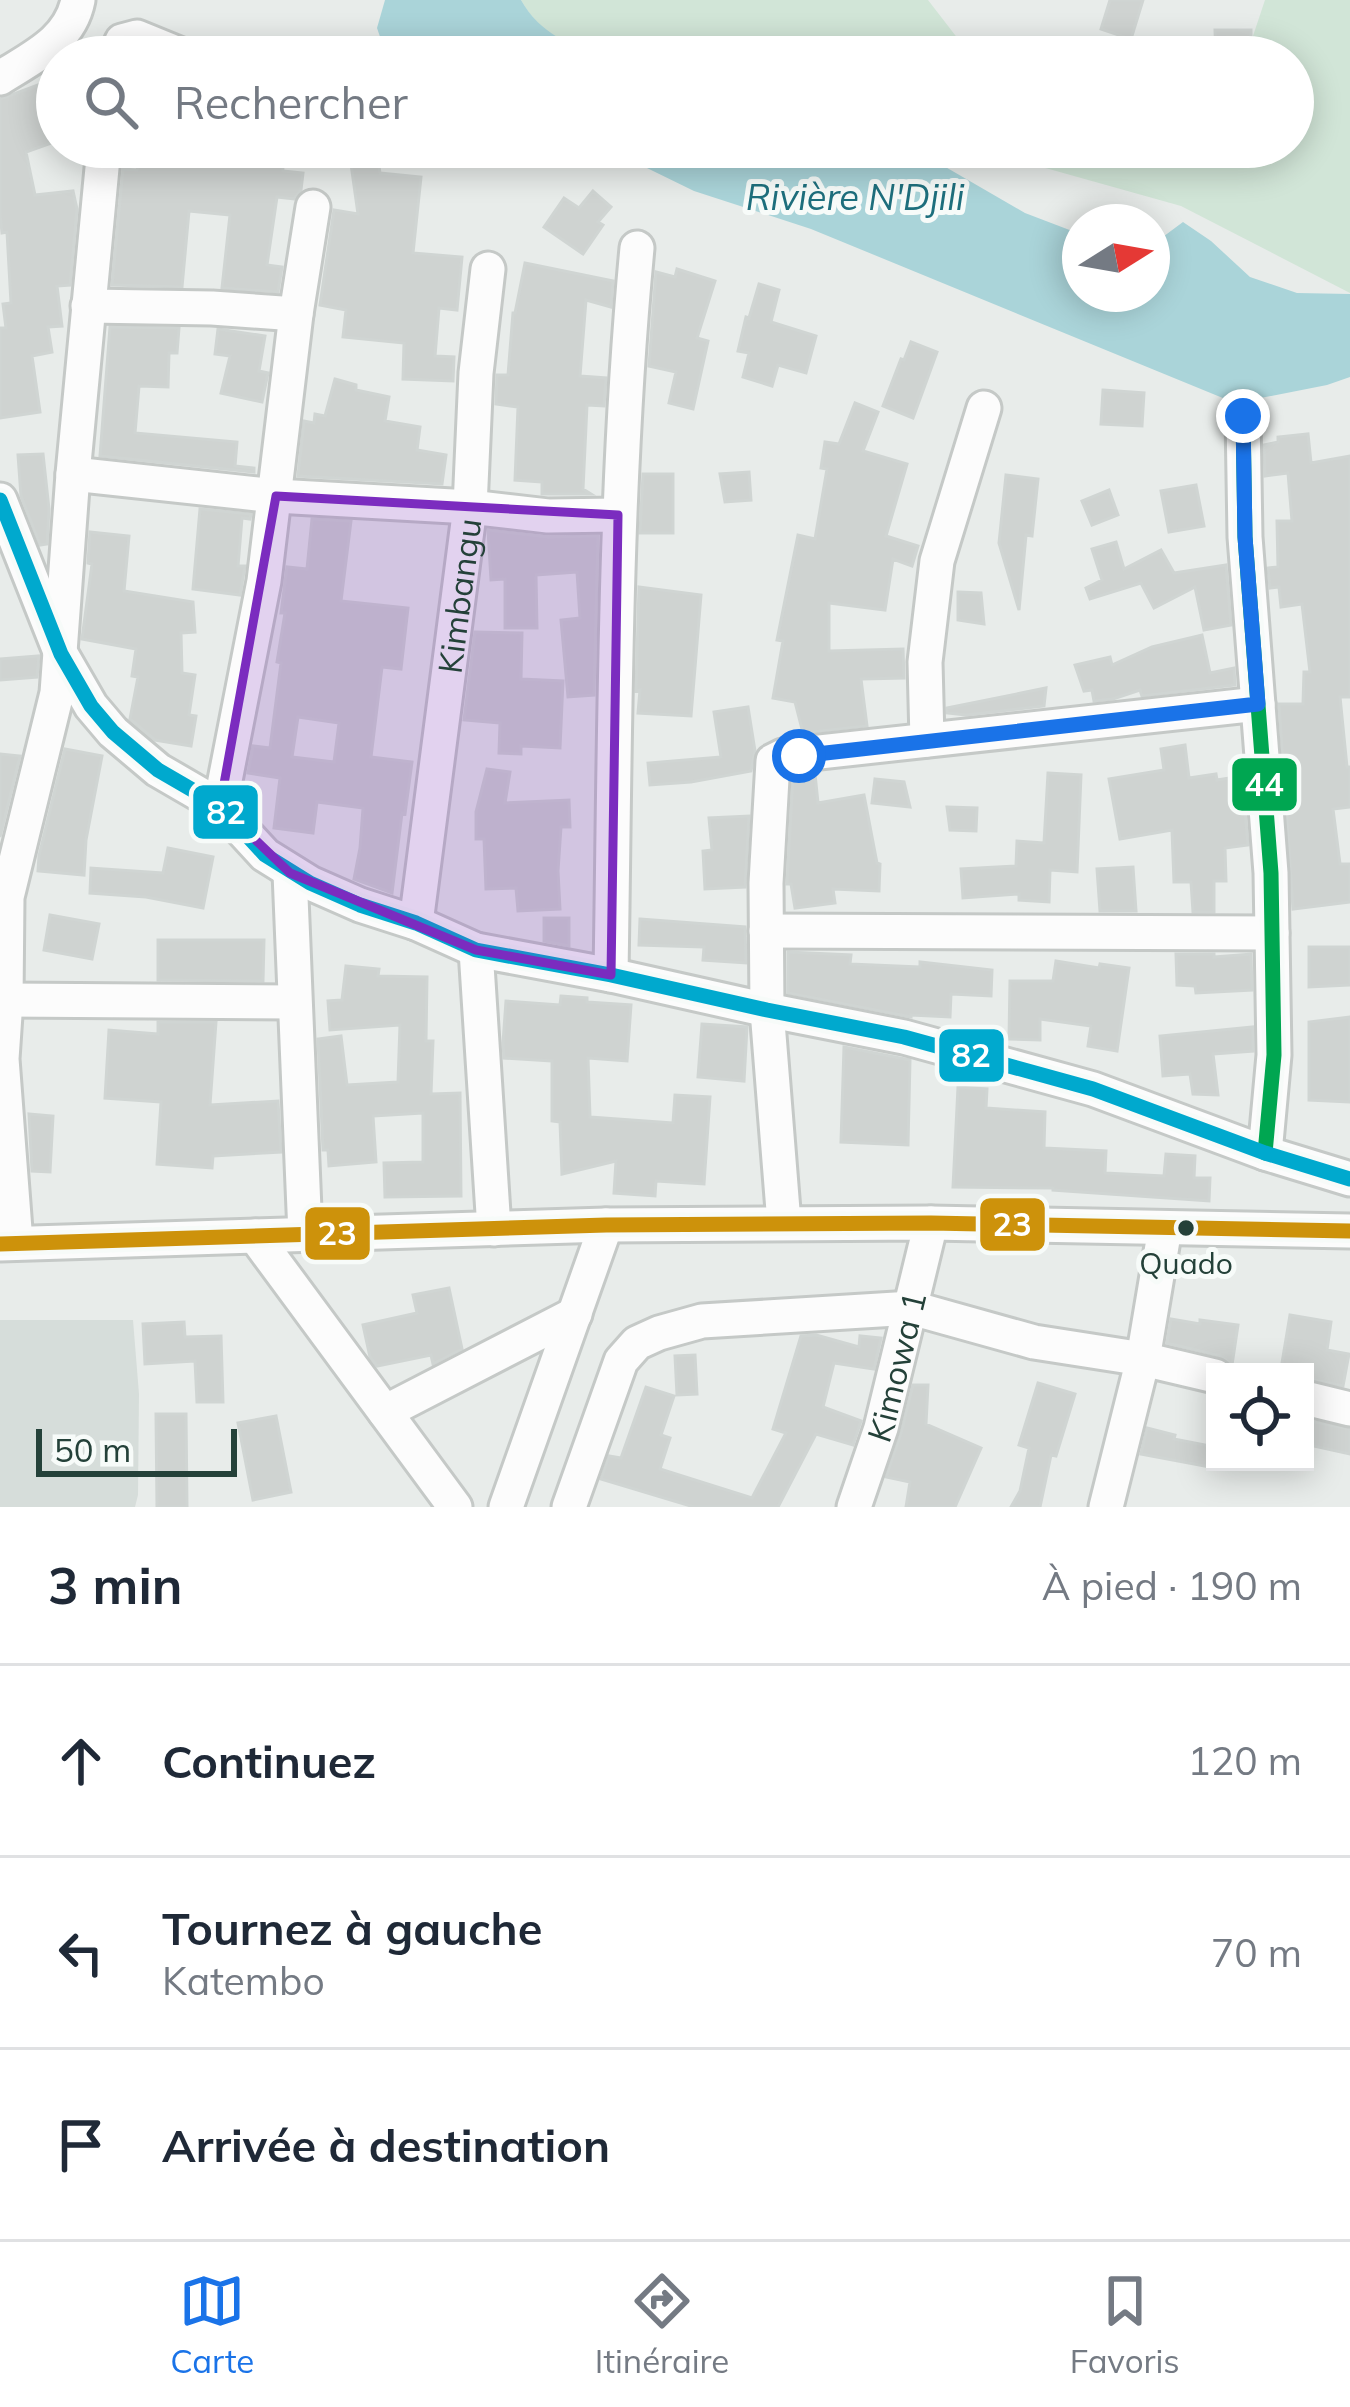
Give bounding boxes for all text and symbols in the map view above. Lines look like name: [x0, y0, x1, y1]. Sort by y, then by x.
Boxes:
search box: [36, 36, 1314, 168]
icon: search: [78, 69, 144, 135]
text: Rechercher: [174, 74, 408, 130]
water label: Rivière N'Djili: [746, 174, 965, 219]
north arrow: [1062, 204, 1170, 312]
route end: [1216, 389, 1270, 443]
street label: Kimbangu: [428, 516, 489, 676]
route start: [772, 729, 826, 783]
line badge: 44: [1230, 756, 1299, 813]
text: 44: [1244, 763, 1284, 804]
line badge: 82: [191, 783, 260, 841]
text: 82: [206, 791, 246, 832]
line badge: 82: [937, 1027, 1006, 1084]
text: 82: [951, 1034, 991, 1075]
line badge: 23: [978, 1196, 1047, 1253]
text: 23: [992, 1203, 1032, 1244]
line badge: 23: [303, 1205, 372, 1262]
text: 23: [317, 1212, 357, 1253]
marker: Quado: [1175, 1217, 1197, 1239]
place label: Quado: [1139, 1244, 1233, 1282]
street label: Kimowa 1: [857, 1287, 934, 1447]
map controls: [1206, 1363, 1314, 1471]
button: locate: [1206, 1363, 1314, 1471]
scale bar: [36, 1423, 237, 1476]
text: 50 m: [54, 1429, 131, 1470]
text: 3 min: [48, 1553, 183, 1617]
text: À pied · 190 m: [1042, 1561, 1302, 1610]
icon: ahead: [48, 1728, 114, 1794]
text: Continuez: [162, 1733, 376, 1789]
text: 120 m: [1187, 1736, 1302, 1785]
text: Tournez à gauche: [162, 1900, 542, 1956]
icon: left: [48, 1920, 114, 1986]
text: 70 m: [1211, 1928, 1302, 1977]
text: Katembo: [162, 1956, 325, 2005]
icon: arrive: [48, 2112, 114, 2178]
text: Arrivée à destination: [162, 2117, 610, 2173]
tab: Carte: [170, 2268, 254, 2381]
tab: Itinéraire: [595, 2268, 729, 2381]
tab: Favoris: [1070, 2268, 1180, 2381]

